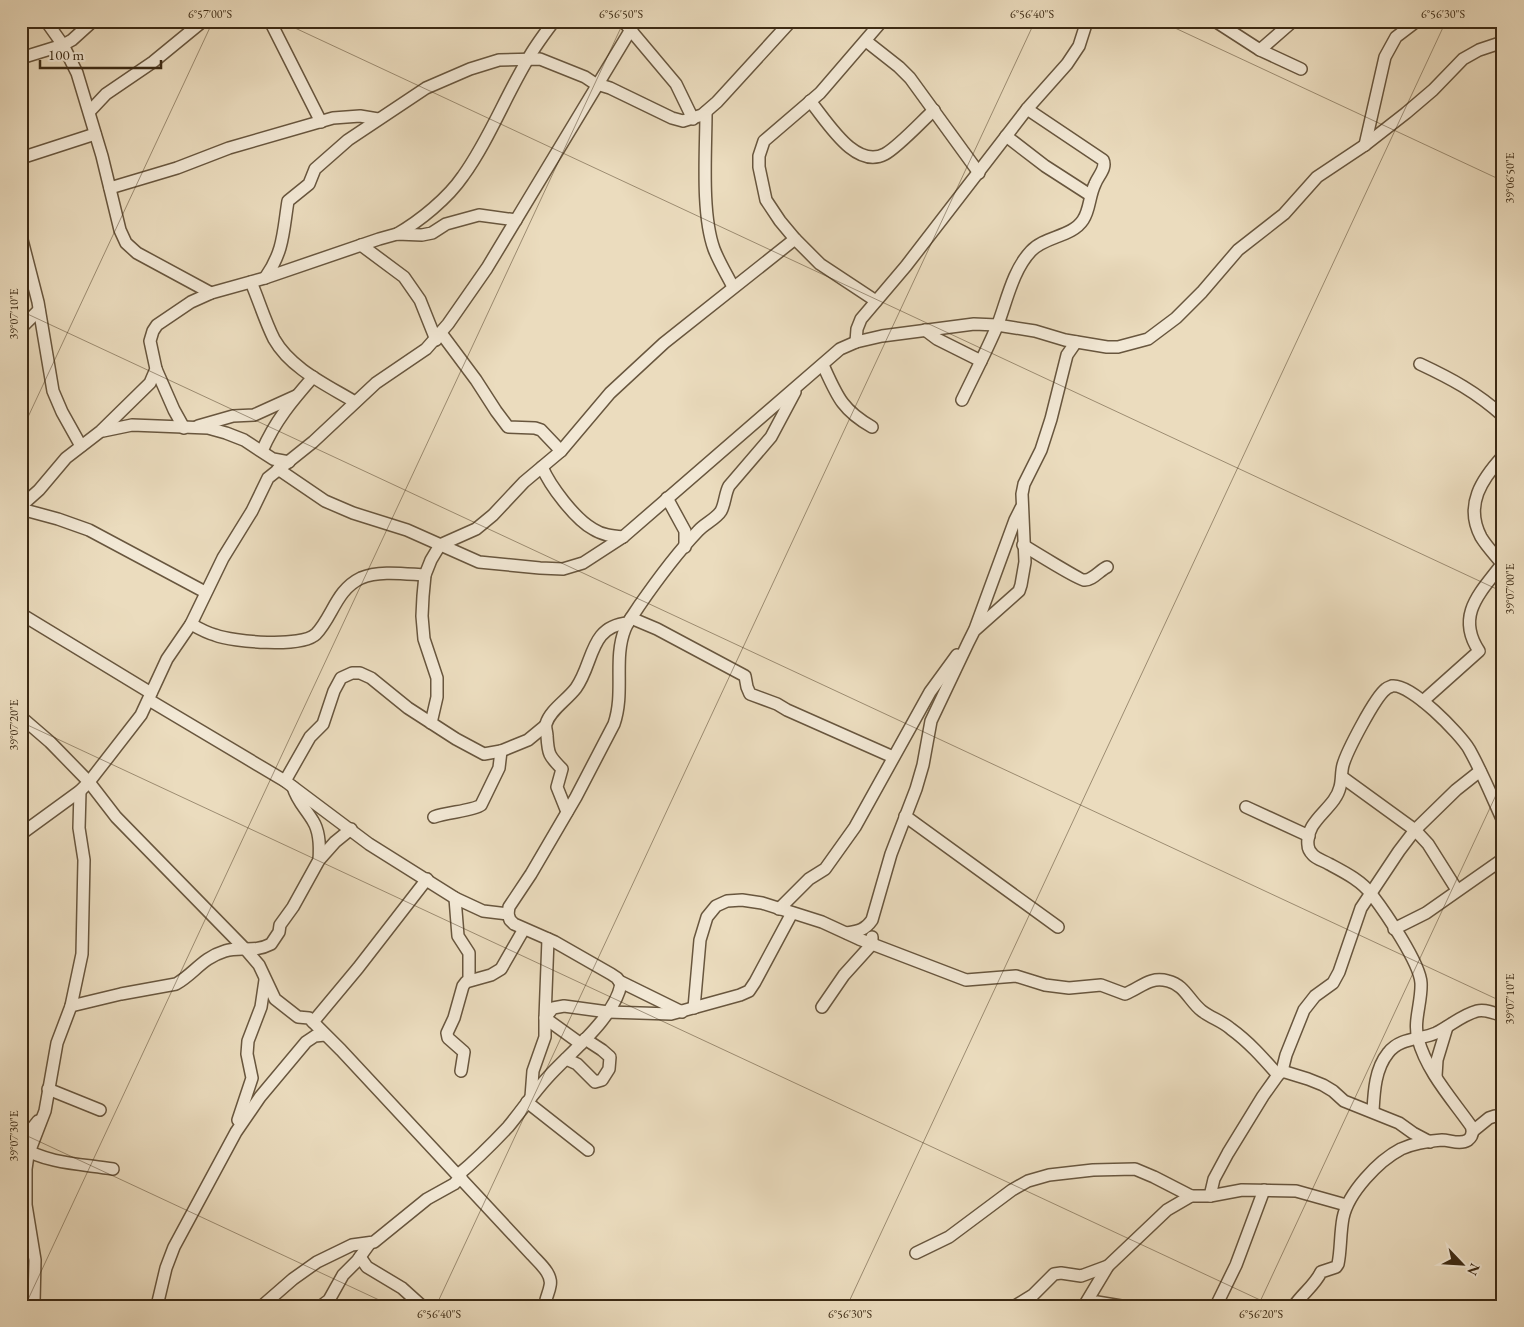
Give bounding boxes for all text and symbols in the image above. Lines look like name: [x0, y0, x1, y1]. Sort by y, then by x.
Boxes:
text: 6°57'00"S: [188, 6, 233, 22]
text: 6°56'50"S: [599, 6, 644, 22]
text: 6°56'40"S: [1010, 6, 1055, 22]
text: 6°56'30"S: [1421, 6, 1466, 22]
scale bar: [40, 38, 161, 70]
text: 100 m: [48, 45, 85, 64]
text: 39°06'50"E: [1502, 152, 1518, 204]
text: 39°07'10"E: [6, 288, 22, 340]
text: 39°07'00"E: [1502, 563, 1518, 615]
text: 39°07'20"E: [6, 699, 22, 751]
text: 39°07'10"E: [1502, 973, 1518, 1025]
text: 39°07'30"E: [6, 1110, 22, 1162]
north arrow: [1436, 1240, 1486, 1290]
text: N: [1463, 1261, 1484, 1279]
text: 6°56'40"S: [417, 1306, 462, 1322]
text: 6°56'30"S: [828, 1306, 873, 1322]
text: 6°56'20"S: [1239, 1306, 1284, 1322]

